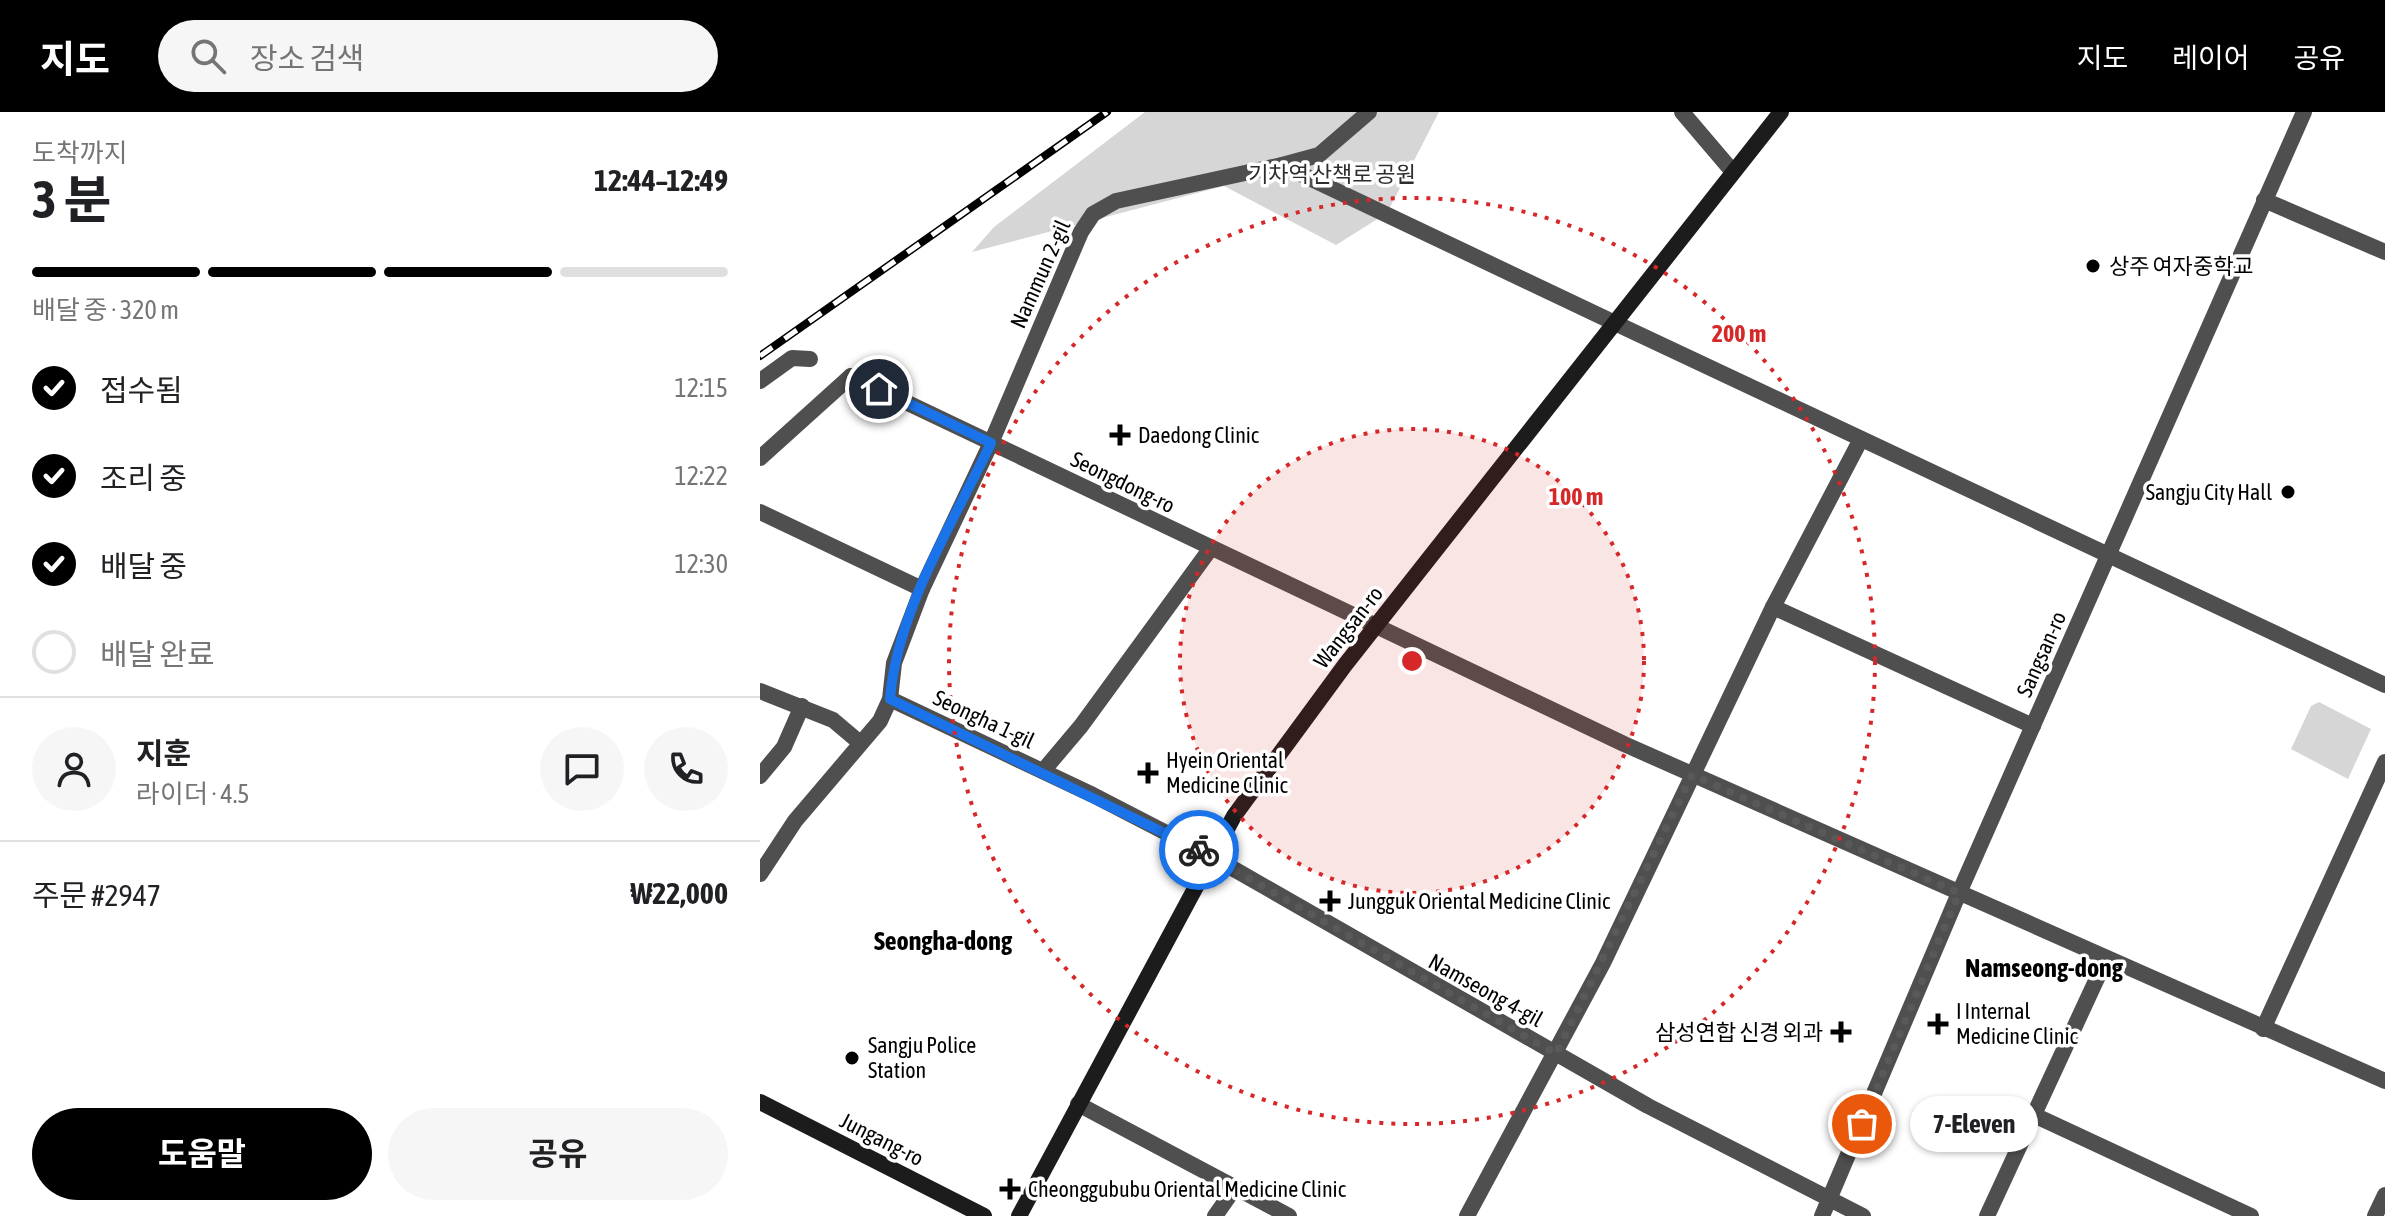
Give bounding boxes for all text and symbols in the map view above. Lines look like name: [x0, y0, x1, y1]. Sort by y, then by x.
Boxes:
search box: [158, 20, 718, 92]
icon: search: [186, 34, 230, 78]
text: 지도: [40, 38, 110, 81]
text: 장소 검색: [250, 41, 364, 75]
text: 지도: [2077, 42, 2128, 74]
text: 레이어: [2172, 42, 2249, 74]
text: 공유: [2293, 42, 2345, 74]
text: 도착까지: [32, 138, 128, 168]
park label: 기차역 산책로 공원: [1248, 161, 1416, 187]
text: 12:44–12:49: [594, 163, 728, 197]
text: 3 분: [32, 169, 111, 229]
street label: Nammun 2-gil: [1005, 216, 1075, 332]
place label: 상주 여자중학교: [2109, 253, 2254, 279]
marker: 상주 여자중학교: [2084, 257, 2102, 275]
text: 배달 중 · 320 m: [32, 295, 179, 325]
text: 200 m: [1712, 320, 1766, 347]
pin: [845, 355, 913, 423]
icon: check: [32, 366, 76, 410]
icon: home: [857, 367, 901, 411]
text: 접수됨: [100, 373, 183, 407]
text: 12:15: [674, 373, 728, 403]
place label: Daedong Clinic: [1138, 422, 1260, 448]
marker: Daedong Clinic: [1109, 424, 1131, 446]
street label: Seongdong-ro: [1067, 446, 1179, 518]
icon: check: [32, 454, 76, 498]
text: 조리 중: [100, 461, 187, 495]
text: 12:22: [674, 461, 728, 491]
place label: Sangju City Hall: [2146, 479, 2272, 505]
text: 100 m: [1549, 483, 1603, 510]
marker: Sangju City Hall: [2279, 483, 2297, 501]
icon: check: [32, 542, 76, 586]
text: 배달 중: [100, 549, 187, 583]
text: 12:30: [674, 549, 728, 579]
street label: Wangsan-ro: [1308, 581, 1388, 673]
street label: Sangsan-ro: [2011, 607, 2071, 701]
text: 배달 완료: [100, 637, 215, 671]
centre of rings: [1398, 647, 1426, 675]
street label: Seongha 1-gil: [929, 684, 1039, 754]
button: person: [32, 727, 116, 811]
button: chat: [540, 727, 624, 811]
button: phone: [644, 727, 728, 811]
text: 지훈: [136, 736, 191, 770]
place label: Hyein Oriental Medicine Clinic: [1166, 747, 1288, 798]
marker: Hyein Oriental Medicine Clinic: [1137, 762, 1159, 784]
text: 라이더 · 4.5: [136, 779, 250, 809]
courier: [1159, 810, 1239, 890]
icon: bike: [1177, 828, 1221, 872]
text: ₩22,000: [630, 876, 728, 910]
text: 주문 #2947: [32, 878, 161, 912]
place label: Jungguk Oriental Medicine Clinic: [1348, 888, 1611, 914]
marker: Jungguk Oriental Medicine Clinic: [1319, 890, 1341, 912]
district label: Seongha-dong: [874, 926, 1013, 956]
street label: Namseong 4-gil: [1424, 948, 1548, 1032]
district label: Namseong-dong: [1965, 953, 2124, 983]
place label: I Internal Medicine Clinic: [1956, 998, 2078, 1049]
marker: I Internal Medicine Clinic: [1927, 1013, 1949, 1035]
place label: 삼성연합 신경 외과: [1655, 1019, 1823, 1045]
marker: 삼성연합 신경 외과: [1830, 1021, 1852, 1043]
place label: Sangju Police Station: [868, 1032, 976, 1083]
marker: Sangju Police Station: [843, 1049, 861, 1067]
pin: [1828, 1090, 1896, 1158]
callout: 7-Eleven: [1910, 1096, 2038, 1152]
icon: bag: [1840, 1102, 1884, 1146]
street label: Jungang-ro: [836, 1107, 928, 1171]
button: 도움말: [32, 1108, 372, 1200]
button: 공유: [388, 1108, 728, 1200]
text: 7-Eleven: [1933, 1109, 2015, 1139]
place label: Cheonggububu Oriental Medicine Clinic: [1028, 1176, 1347, 1202]
marker: Cheonggububu Oriental Medicine Clinic: [999, 1178, 1021, 1200]

